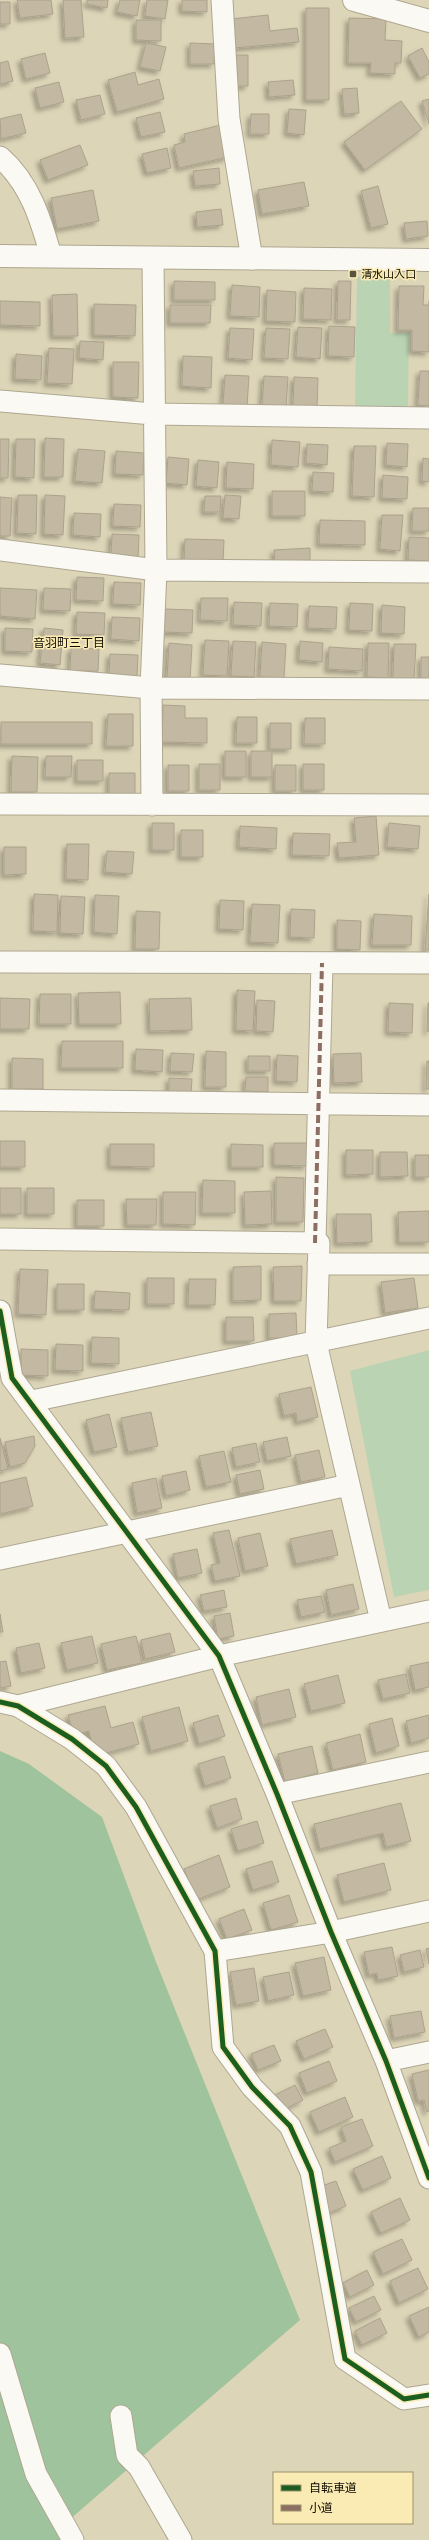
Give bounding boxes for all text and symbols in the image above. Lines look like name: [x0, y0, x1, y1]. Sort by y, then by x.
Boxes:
place label: 清水山入口: [361, 266, 416, 282]
marker: 清水山入口: [348, 269, 358, 279]
district label: 音羽町三丁目: [33, 634, 105, 651]
legend: [273, 2472, 413, 2524]
text: 自転車道: [309, 2479, 357, 2496]
text: 小道: [309, 2499, 333, 2516]

